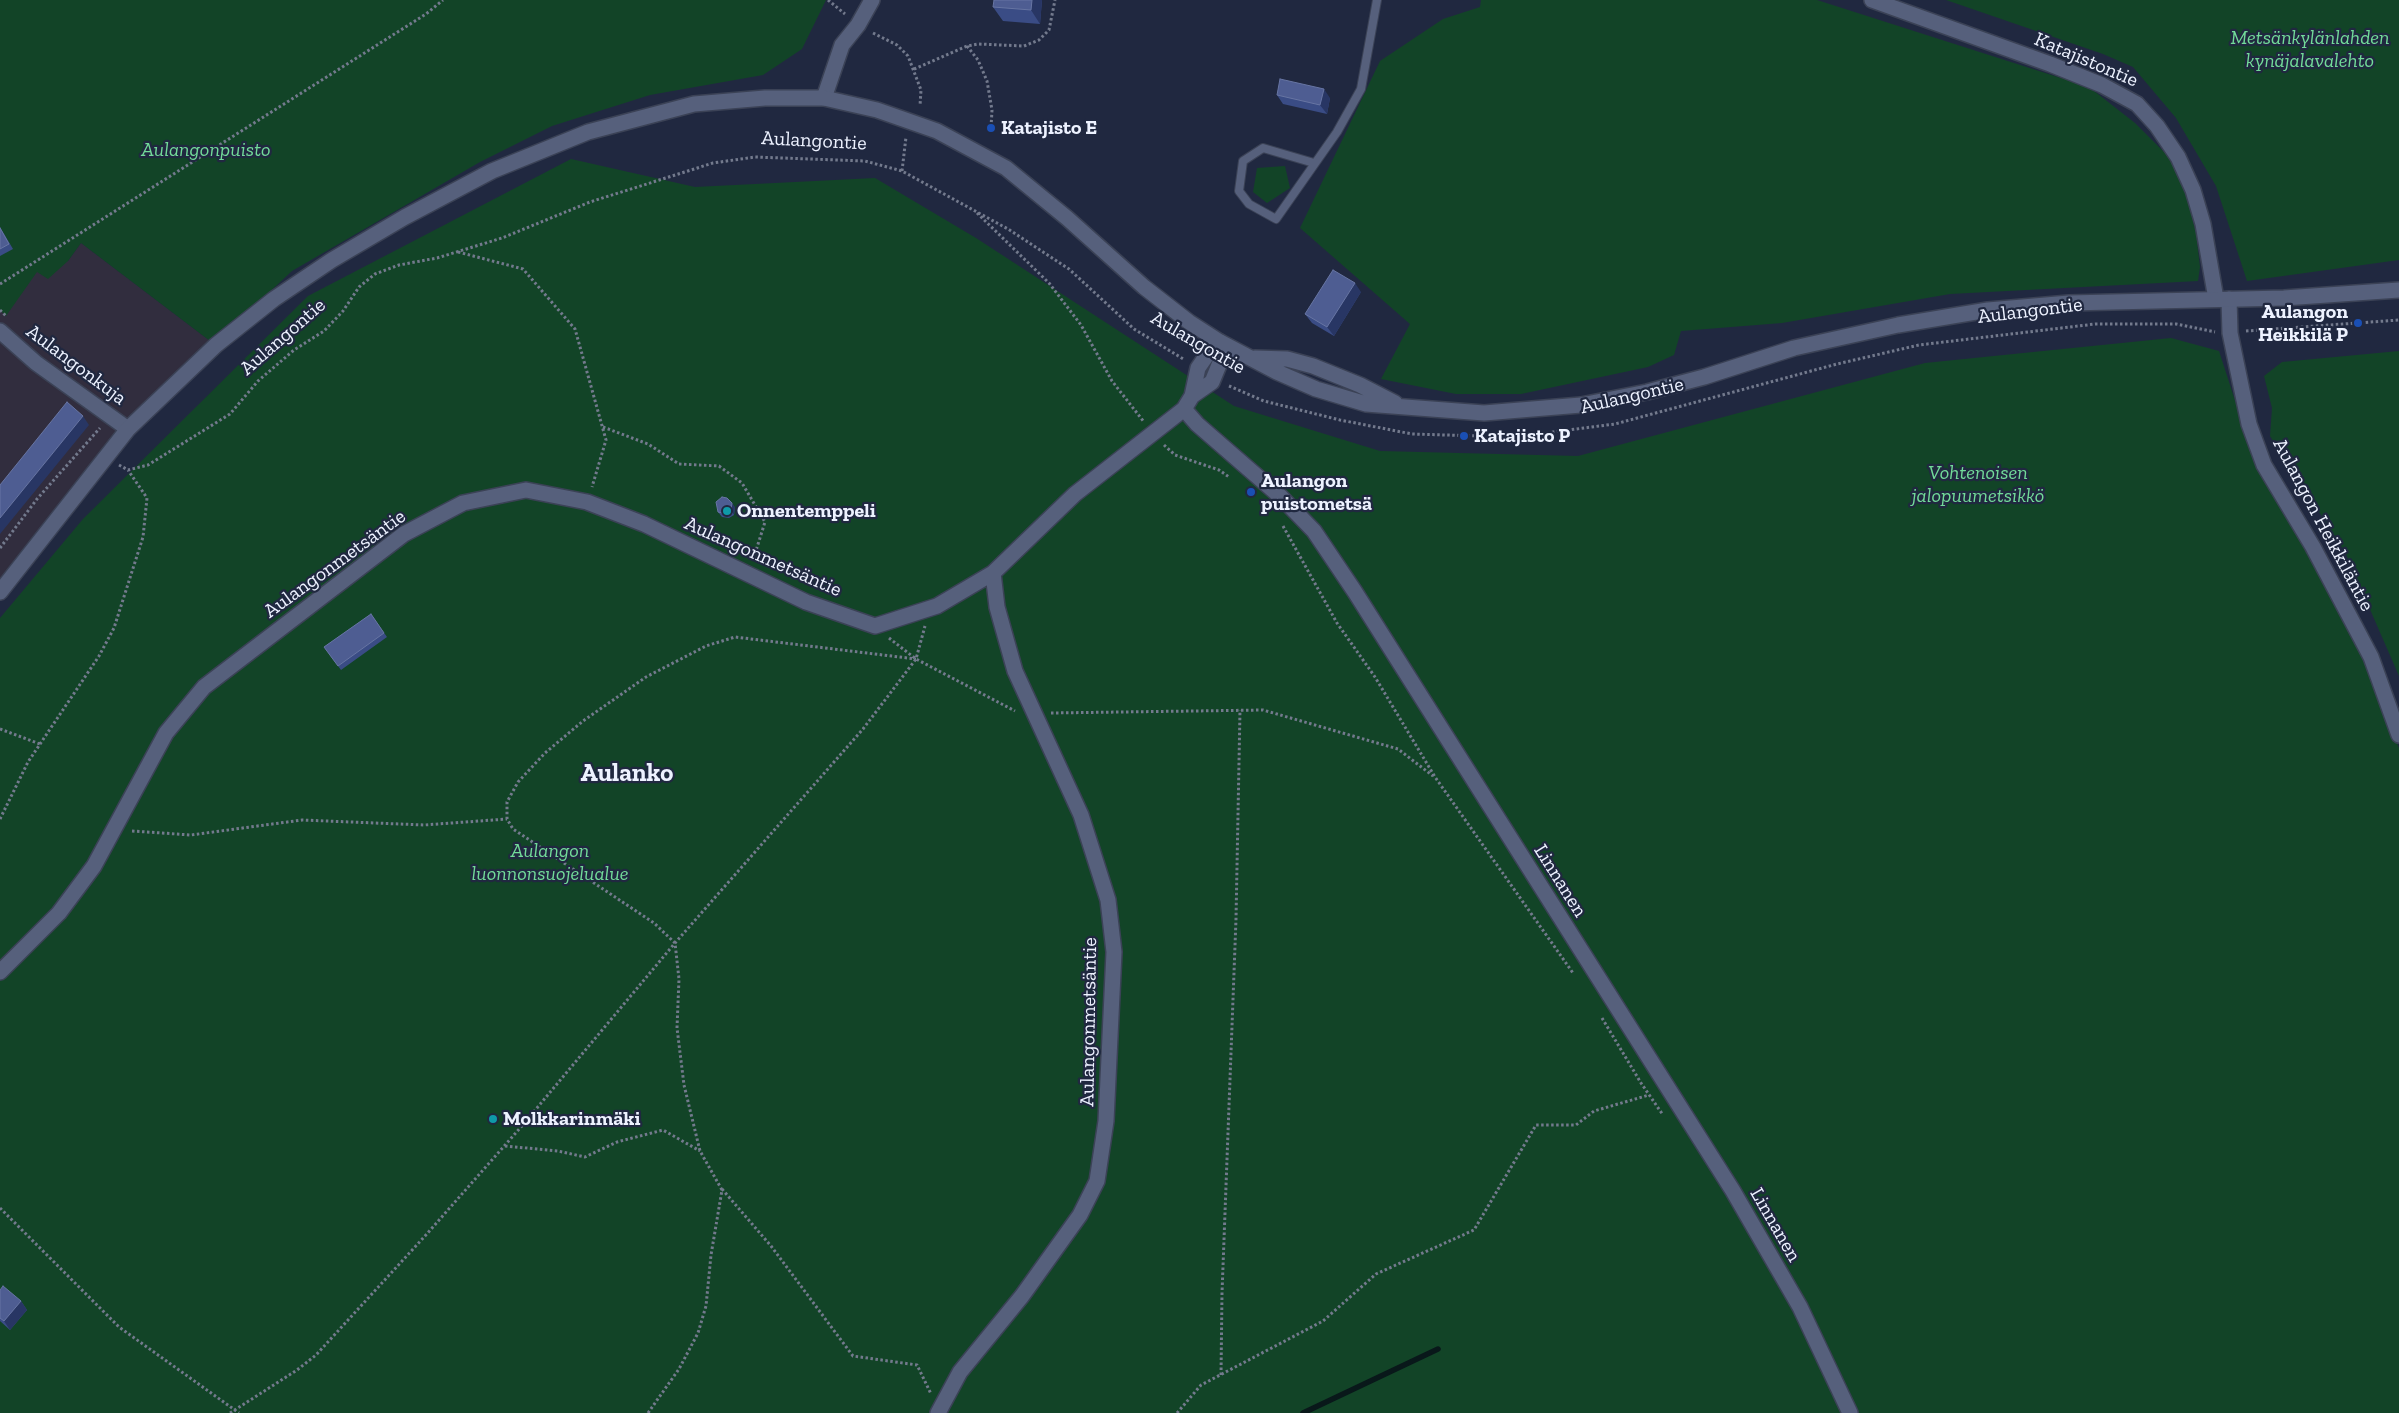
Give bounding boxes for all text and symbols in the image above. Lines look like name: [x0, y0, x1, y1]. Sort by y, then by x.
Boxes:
park label: Metsänkylänlahden kynäjalavalehto: [2230, 26, 2390, 73]
street label: Katajistontie: [2030, 27, 2142, 93]
place label: Katajisto E: [1001, 116, 1097, 140]
marker: Katajisto E: [985, 122, 997, 134]
street label: Aulangontie: [761, 126, 867, 156]
park label: Aulangonpuisto: [141, 138, 271, 162]
street label: Aulangontie: [235, 293, 331, 381]
street label: Aulangontie: [1976, 293, 2084, 329]
place label: Aulangon Heikkilä P: [2258, 300, 2348, 347]
street label: Aulangontie: [1146, 306, 1250, 380]
marker: Aulangon Heikkilä P: [2352, 317, 2364, 329]
street label: Aulangonkuja: [21, 320, 131, 410]
street label: Aulangontie: [1578, 372, 1686, 420]
place label: Katajisto P: [1474, 424, 1570, 448]
marker: Katajisto P: [1458, 430, 1470, 442]
street label: Aulangon Heikkiläntie: [2267, 434, 2379, 616]
park label: Vohtenoisen jalopuumetsikkö: [1912, 461, 2044, 508]
place label: Aulangon puistometsä: [1261, 469, 1372, 516]
marker: Aulangon puistometsä: [1245, 486, 1257, 498]
place label: Onnentemppeli: [737, 499, 876, 523]
street label: Aulangonmetsäntie: [259, 505, 411, 623]
marker: Onnentemppeli: [721, 505, 733, 517]
street label: Aulangonmetsäntie: [681, 512, 845, 602]
district label: Aulanko: [581, 759, 673, 789]
park label: Aulangon luonnonsuojelualue: [471, 839, 629, 886]
street label: Linnanen: [1528, 840, 1592, 922]
street label: Aulangonmetsäntie: [1076, 937, 1102, 1107]
place label: Molkkarinmäki: [503, 1107, 640, 1131]
marker: Molkkarinmäki: [487, 1113, 499, 1125]
street label: Linnanen: [1744, 1184, 1806, 1266]

